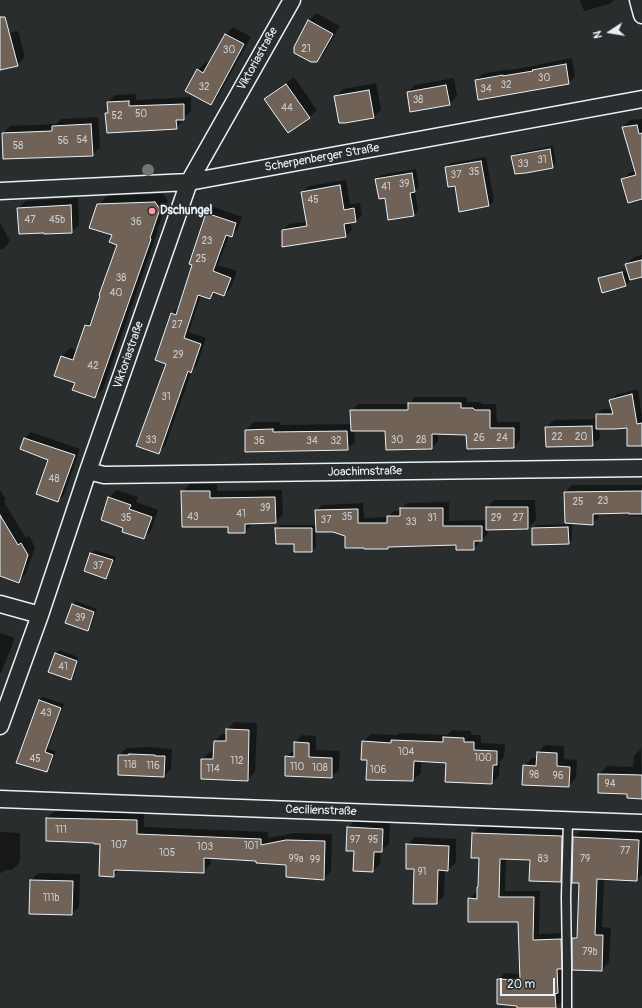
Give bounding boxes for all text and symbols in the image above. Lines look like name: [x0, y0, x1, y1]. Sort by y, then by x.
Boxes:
north arrow: [590, 12, 630, 52]
street label: Viktoriastraße: [235, 25, 281, 93]
text: N: [591, 30, 605, 40]
house number: 21: [301, 43, 311, 55]
house number: 30: [223, 44, 235, 56]
house number: 30: [538, 72, 550, 84]
house number: 32: [500, 79, 512, 91]
house number: 32: [198, 81, 210, 93]
house number: 34: [480, 83, 492, 95]
house number: 38: [413, 94, 423, 106]
house number: 44: [281, 102, 293, 114]
house number: 50: [135, 108, 147, 120]
house number: 52: [111, 110, 123, 122]
house number: 54: [76, 134, 88, 146]
house number: 56: [57, 135, 69, 147]
house number: 58: [13, 140, 23, 152]
street label: Scherpenberger Straße: [264, 141, 380, 175]
house number: 31: [537, 154, 547, 166]
house number: 33: [517, 158, 529, 170]
house number: 35: [469, 166, 479, 178]
house number: 37: [451, 169, 461, 181]
house number: 39: [399, 178, 409, 190]
house number: 41: [381, 181, 391, 193]
house number: 45: [307, 194, 319, 206]
place label: Dschungel: [160, 204, 212, 218]
marker: Dschungel: [147, 206, 157, 216]
house number: 47: [24, 214, 36, 226]
house number: 45b: [49, 214, 65, 226]
house number: 36: [130, 216, 142, 228]
house number: 23: [202, 235, 212, 247]
house number: 25: [195, 253, 207, 265]
house number: 38: [116, 272, 126, 284]
house number: 40: [110, 287, 122, 299]
house number: 27: [172, 319, 182, 331]
street label: Viktoriastraße: [111, 320, 147, 390]
house number: 29: [173, 349, 183, 361]
house number: 42: [87, 360, 99, 372]
house number: 31: [161, 391, 171, 403]
house number: 22: [551, 431, 563, 443]
house number: 20: [575, 431, 587, 443]
house number: 26: [473, 432, 485, 444]
house number: 24: [496, 432, 508, 444]
house number: 33: [145, 434, 157, 446]
house number: 30: [391, 434, 403, 446]
house number: 28: [416, 434, 426, 446]
house number: 36: [253, 435, 265, 447]
house number: 34: [306, 435, 318, 447]
house number: 32: [330, 435, 342, 447]
street label: Joachimstraße: [328, 464, 402, 480]
house number: 48: [49, 473, 59, 485]
house number: 23: [598, 495, 608, 507]
house number: 25: [572, 496, 584, 508]
house number: 39: [260, 502, 270, 514]
house number: 41: [236, 508, 246, 520]
house number: 43: [187, 511, 199, 523]
house number: 35: [342, 511, 352, 523]
house number: 35: [121, 512, 131, 524]
house number: 31: [427, 512, 437, 524]
house number: 29: [491, 512, 501, 524]
house number: 27: [513, 512, 523, 524]
house number: 37: [321, 514, 331, 526]
house number: 33: [405, 516, 417, 528]
house number: 37: [93, 560, 103, 572]
house number: 39: [75, 612, 85, 624]
house number: 41: [58, 661, 68, 673]
house number: 43: [40, 707, 52, 719]
house number: 104: [398, 746, 414, 758]
house number: 100: [474, 752, 492, 764]
house number: 45: [29, 753, 41, 765]
house number: 112: [230, 755, 244, 767]
house number: 118: [124, 759, 136, 771]
house number: 116: [146, 760, 160, 772]
house number: 110: [290, 761, 304, 773]
house number: 108: [312, 762, 328, 774]
house number: 114: [206, 763, 220, 775]
house number: 106: [370, 764, 386, 776]
house number: 98: [529, 769, 539, 781]
house number: 96: [553, 770, 563, 782]
house number: 94: [605, 778, 615, 790]
street label: Cecilienstraße: [285, 803, 357, 819]
house number: 111: [55, 824, 67, 836]
house number: 97: [350, 834, 360, 846]
house number: 95: [368, 834, 378, 846]
house number: 107: [111, 839, 127, 851]
house number: 101: [244, 840, 258, 852]
house number: 103: [197, 841, 213, 853]
house number: 77: [620, 845, 630, 857]
house number: 105: [159, 847, 175, 859]
house number: 99a: [289, 853, 303, 865]
house number: 83: [538, 853, 548, 865]
house number: 79: [580, 853, 590, 865]
house number: 99: [310, 854, 320, 866]
house number: 91: [417, 866, 427, 878]
house number: 111b: [43, 892, 59, 904]
house number: 79b: [582, 946, 598, 958]
scale bar: [502, 970, 557, 996]
text: 20 m: [507, 977, 535, 992]

